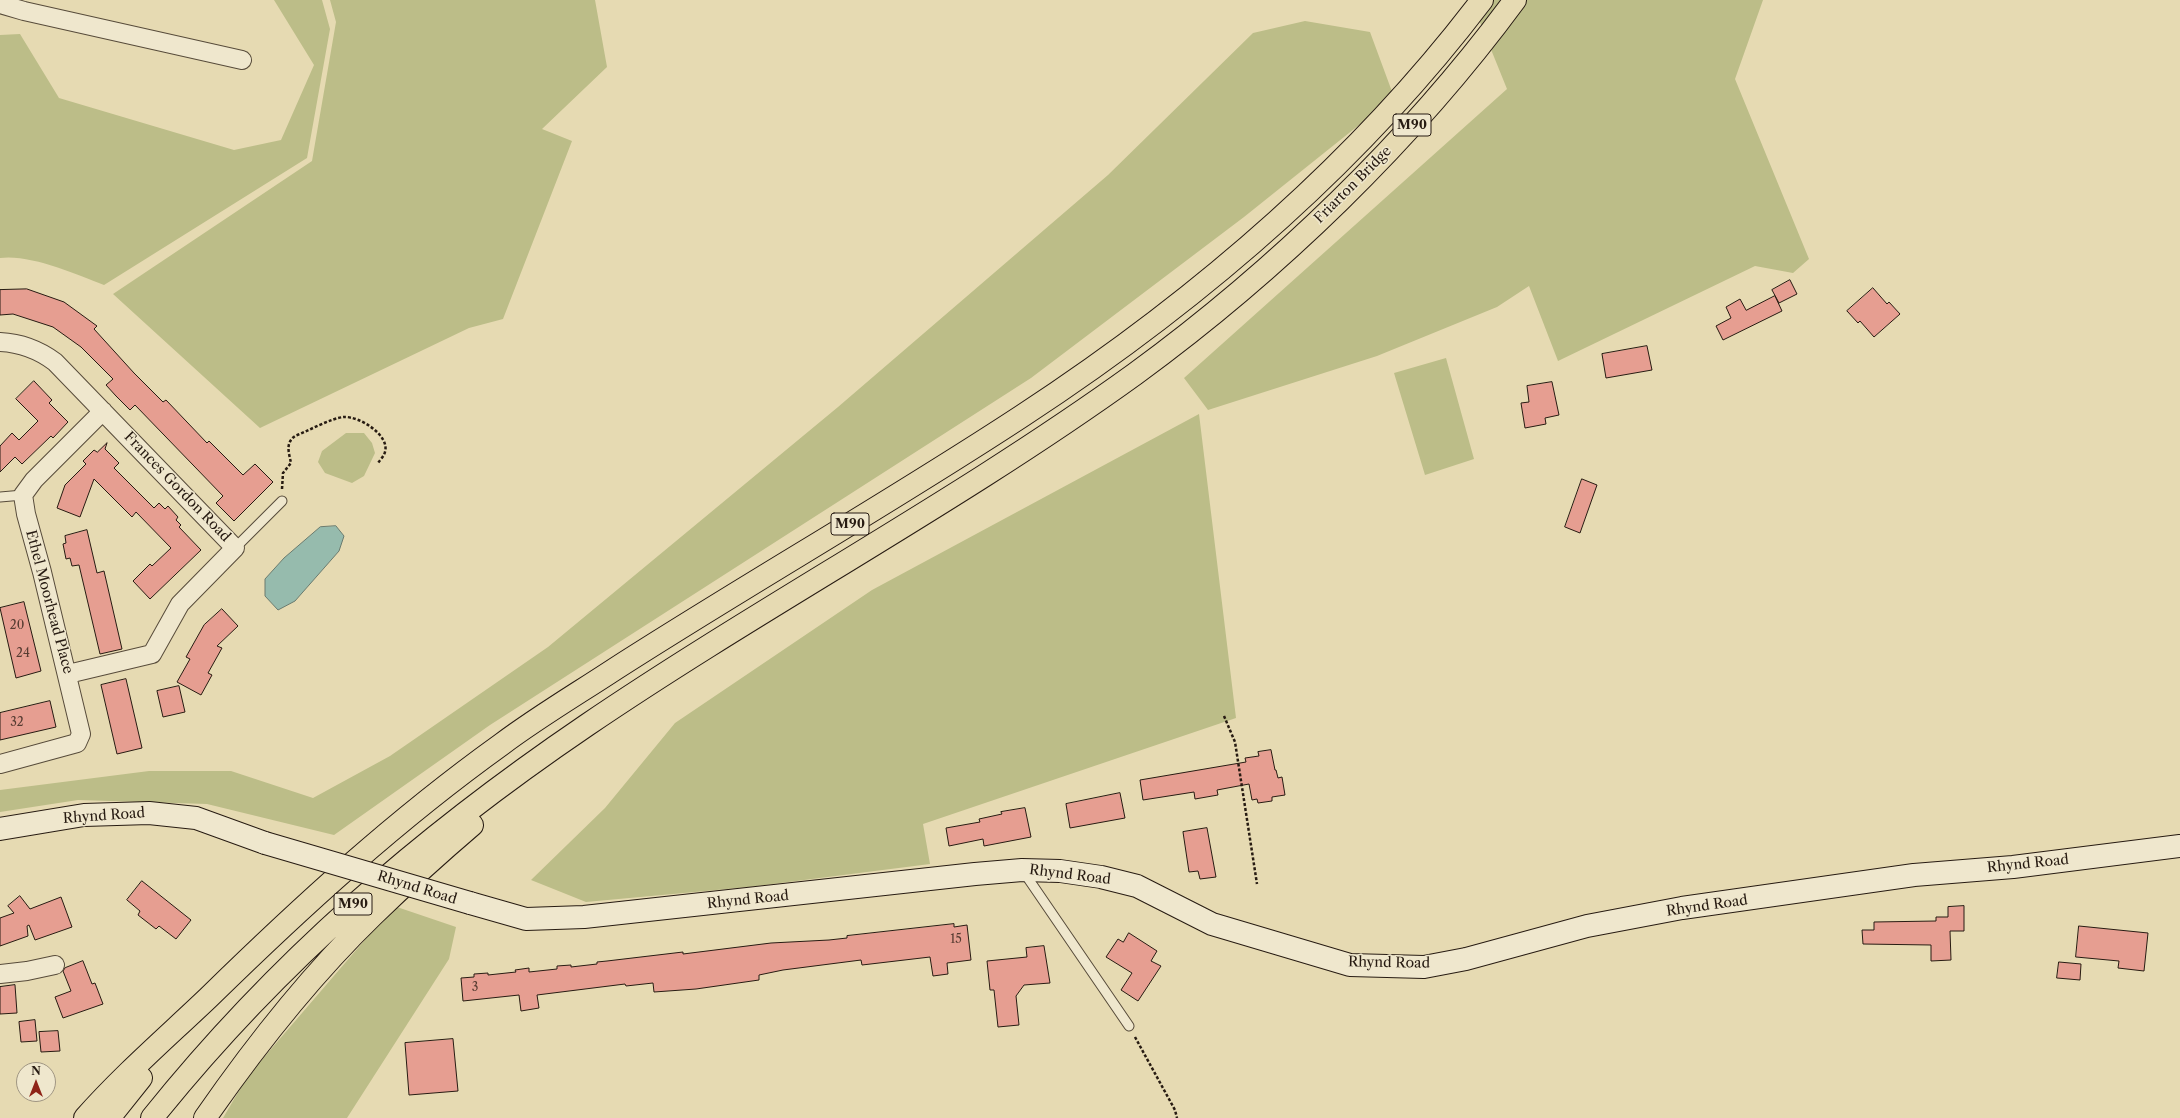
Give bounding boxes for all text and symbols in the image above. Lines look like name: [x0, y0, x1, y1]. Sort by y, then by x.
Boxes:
road number: M90: [1393, 114, 1431, 136]
street label: Friarton Bridge: [1311, 143, 1395, 227]
street label: Frances Gordon Road: [120, 429, 234, 545]
road number: M90: [831, 513, 869, 535]
street label: Ethel Moorhead Place: [22, 528, 76, 676]
house number: 20: [10, 619, 24, 633]
house number: 24: [16, 647, 30, 661]
house number: 32: [10, 716, 24, 730]
street label: Rhynd Road: [62, 805, 146, 827]
street label: Rhynd Road: [1986, 851, 2070, 877]
street label: Rhynd Road: [1028, 862, 1112, 888]
street label: Rhynd Road: [375, 868, 459, 908]
street label: Rhynd Road: [706, 887, 790, 913]
street label: Rhynd Road: [1665, 892, 1749, 920]
road number: M90: [334, 893, 372, 915]
house number: 15: [950, 933, 962, 947]
street label: Rhynd Road: [1348, 954, 1430, 972]
house number: 3: [472, 981, 478, 995]
north arrow: [16, 1062, 56, 1102]
text: N: [31, 1064, 41, 1078]

